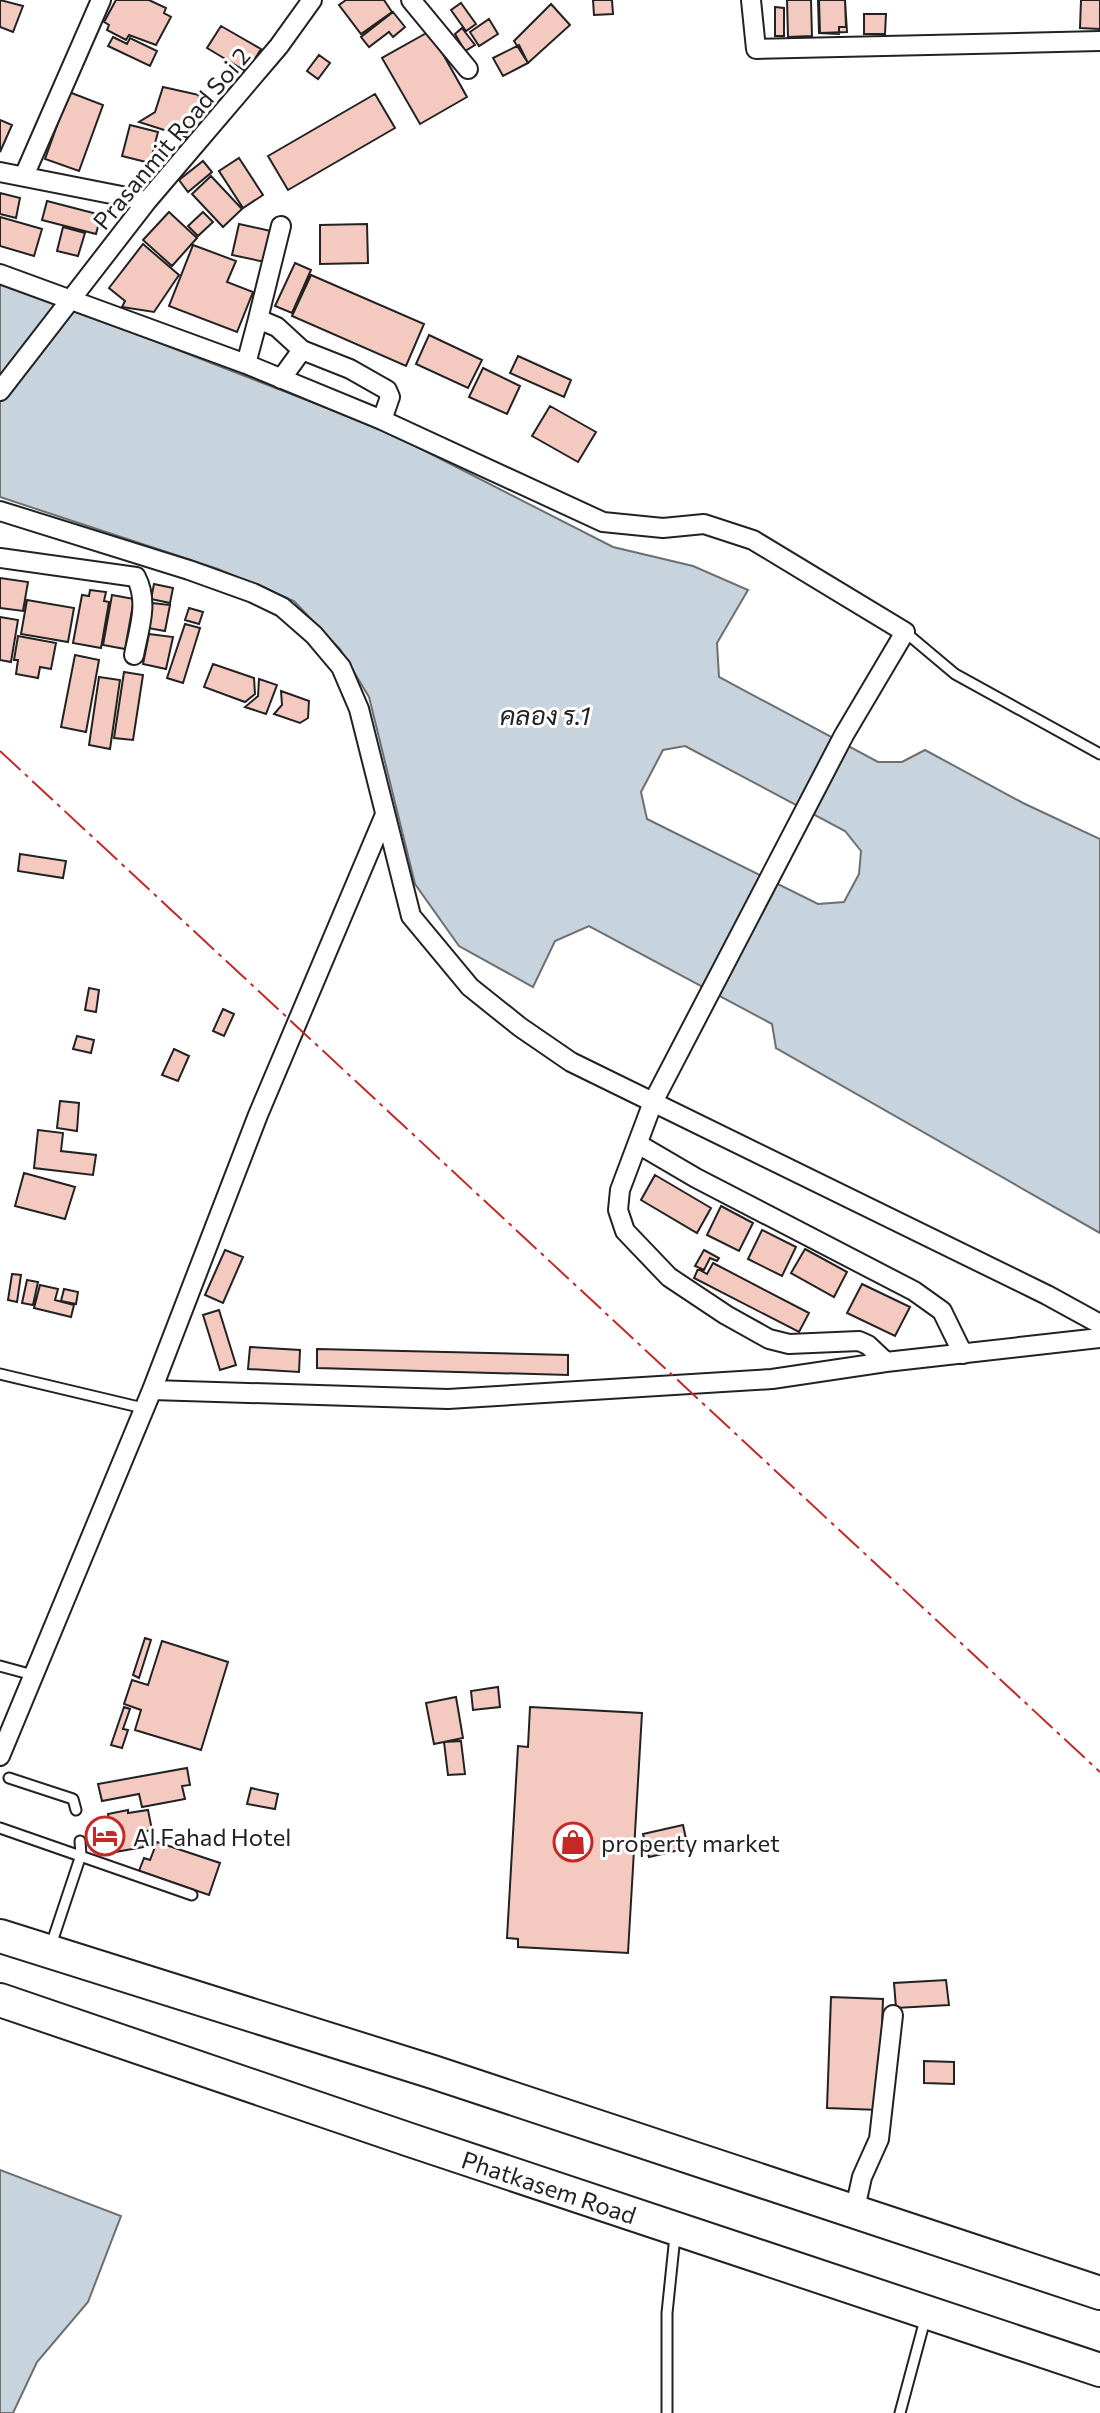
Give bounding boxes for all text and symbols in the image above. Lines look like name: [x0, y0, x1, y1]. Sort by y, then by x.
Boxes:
street label: Prasanmit Road Soi 2: [86, 41, 256, 235]
water label: คลอง ร.1: [500, 699, 590, 730]
hotel icon: Al Fahad Hotel: [84, 1815, 126, 1857]
shop icon: property market: [552, 1821, 594, 1863]
place label: Al Fahad Hotel: [133, 1822, 291, 1851]
place label: property market: [601, 1828, 780, 1857]
street label: Phatkasem Road: [458, 2144, 640, 2229]

